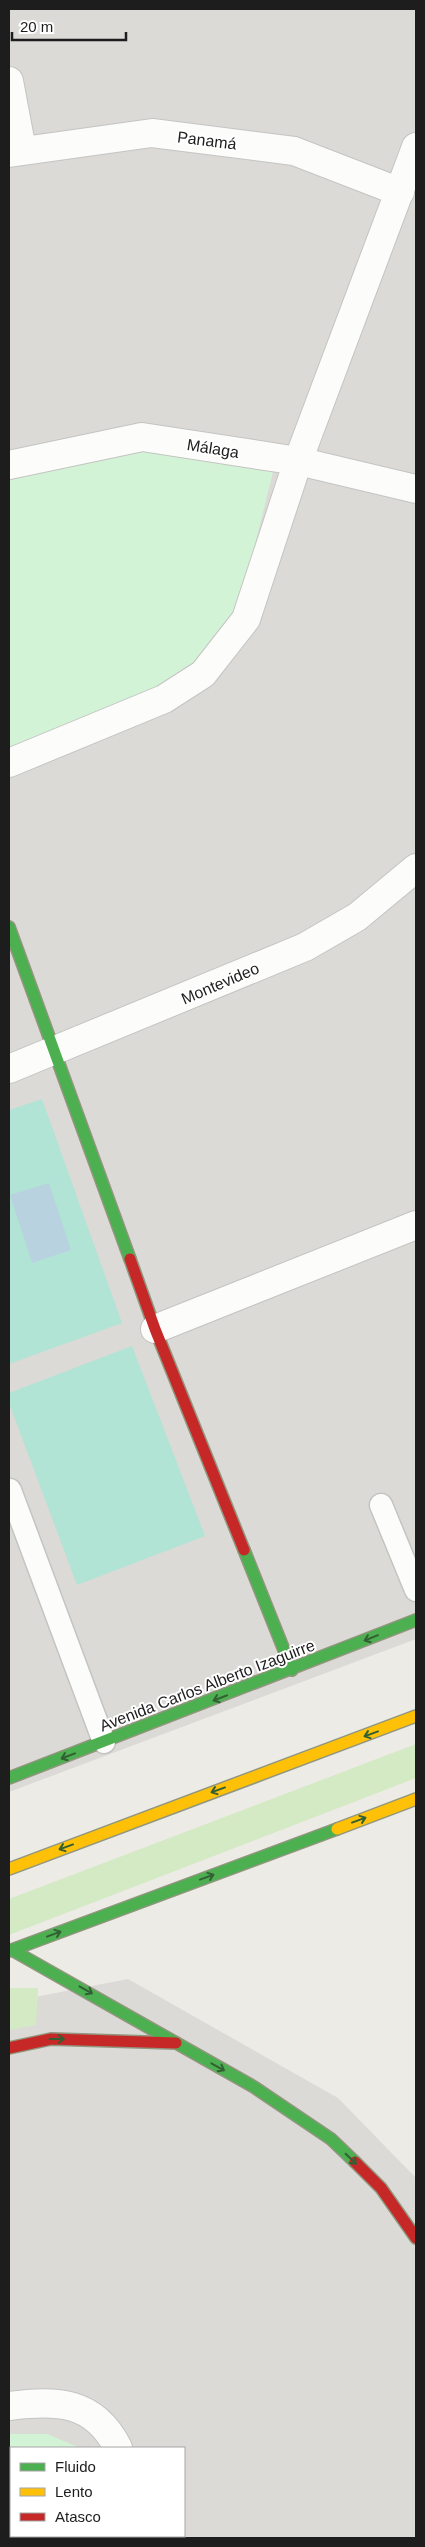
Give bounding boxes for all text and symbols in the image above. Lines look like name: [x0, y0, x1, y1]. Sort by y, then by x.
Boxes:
scale bar: [12, 10, 126, 42]
text: 20 m: [20, 18, 53, 35]
street label: Panamá: [176, 128, 238, 153]
street label: Málaga: [186, 436, 240, 461]
street label: Montevideo: [179, 959, 262, 1007]
one-way arrow: [364, 1634, 379, 1644]
street label: Avenida Carlos Alberto Izaguirre: [97, 1636, 317, 1734]
one-way arrow: [213, 1694, 228, 1703]
one-way arrow: [363, 1730, 378, 1739]
one-way arrow: [61, 1752, 76, 1761]
one-way arrow: [211, 1786, 227, 1795]
one-way arrow: [351, 1815, 366, 1824]
one-way arrow: [59, 1843, 74, 1852]
one-way arrow: [198, 1872, 214, 1881]
one-way arrow: [46, 1929, 62, 1938]
one-way arrow: [78, 1985, 93, 1995]
one-way arrow: [48, 2034, 64, 2044]
one-way arrow: [211, 2062, 226, 2072]
one-way arrow: [345, 2153, 358, 2165]
legend: [10, 2447, 185, 2537]
text: Fluido: [55, 2458, 96, 2475]
text: Lento: [55, 2483, 93, 2500]
text: Atasco: [55, 2508, 101, 2525]

